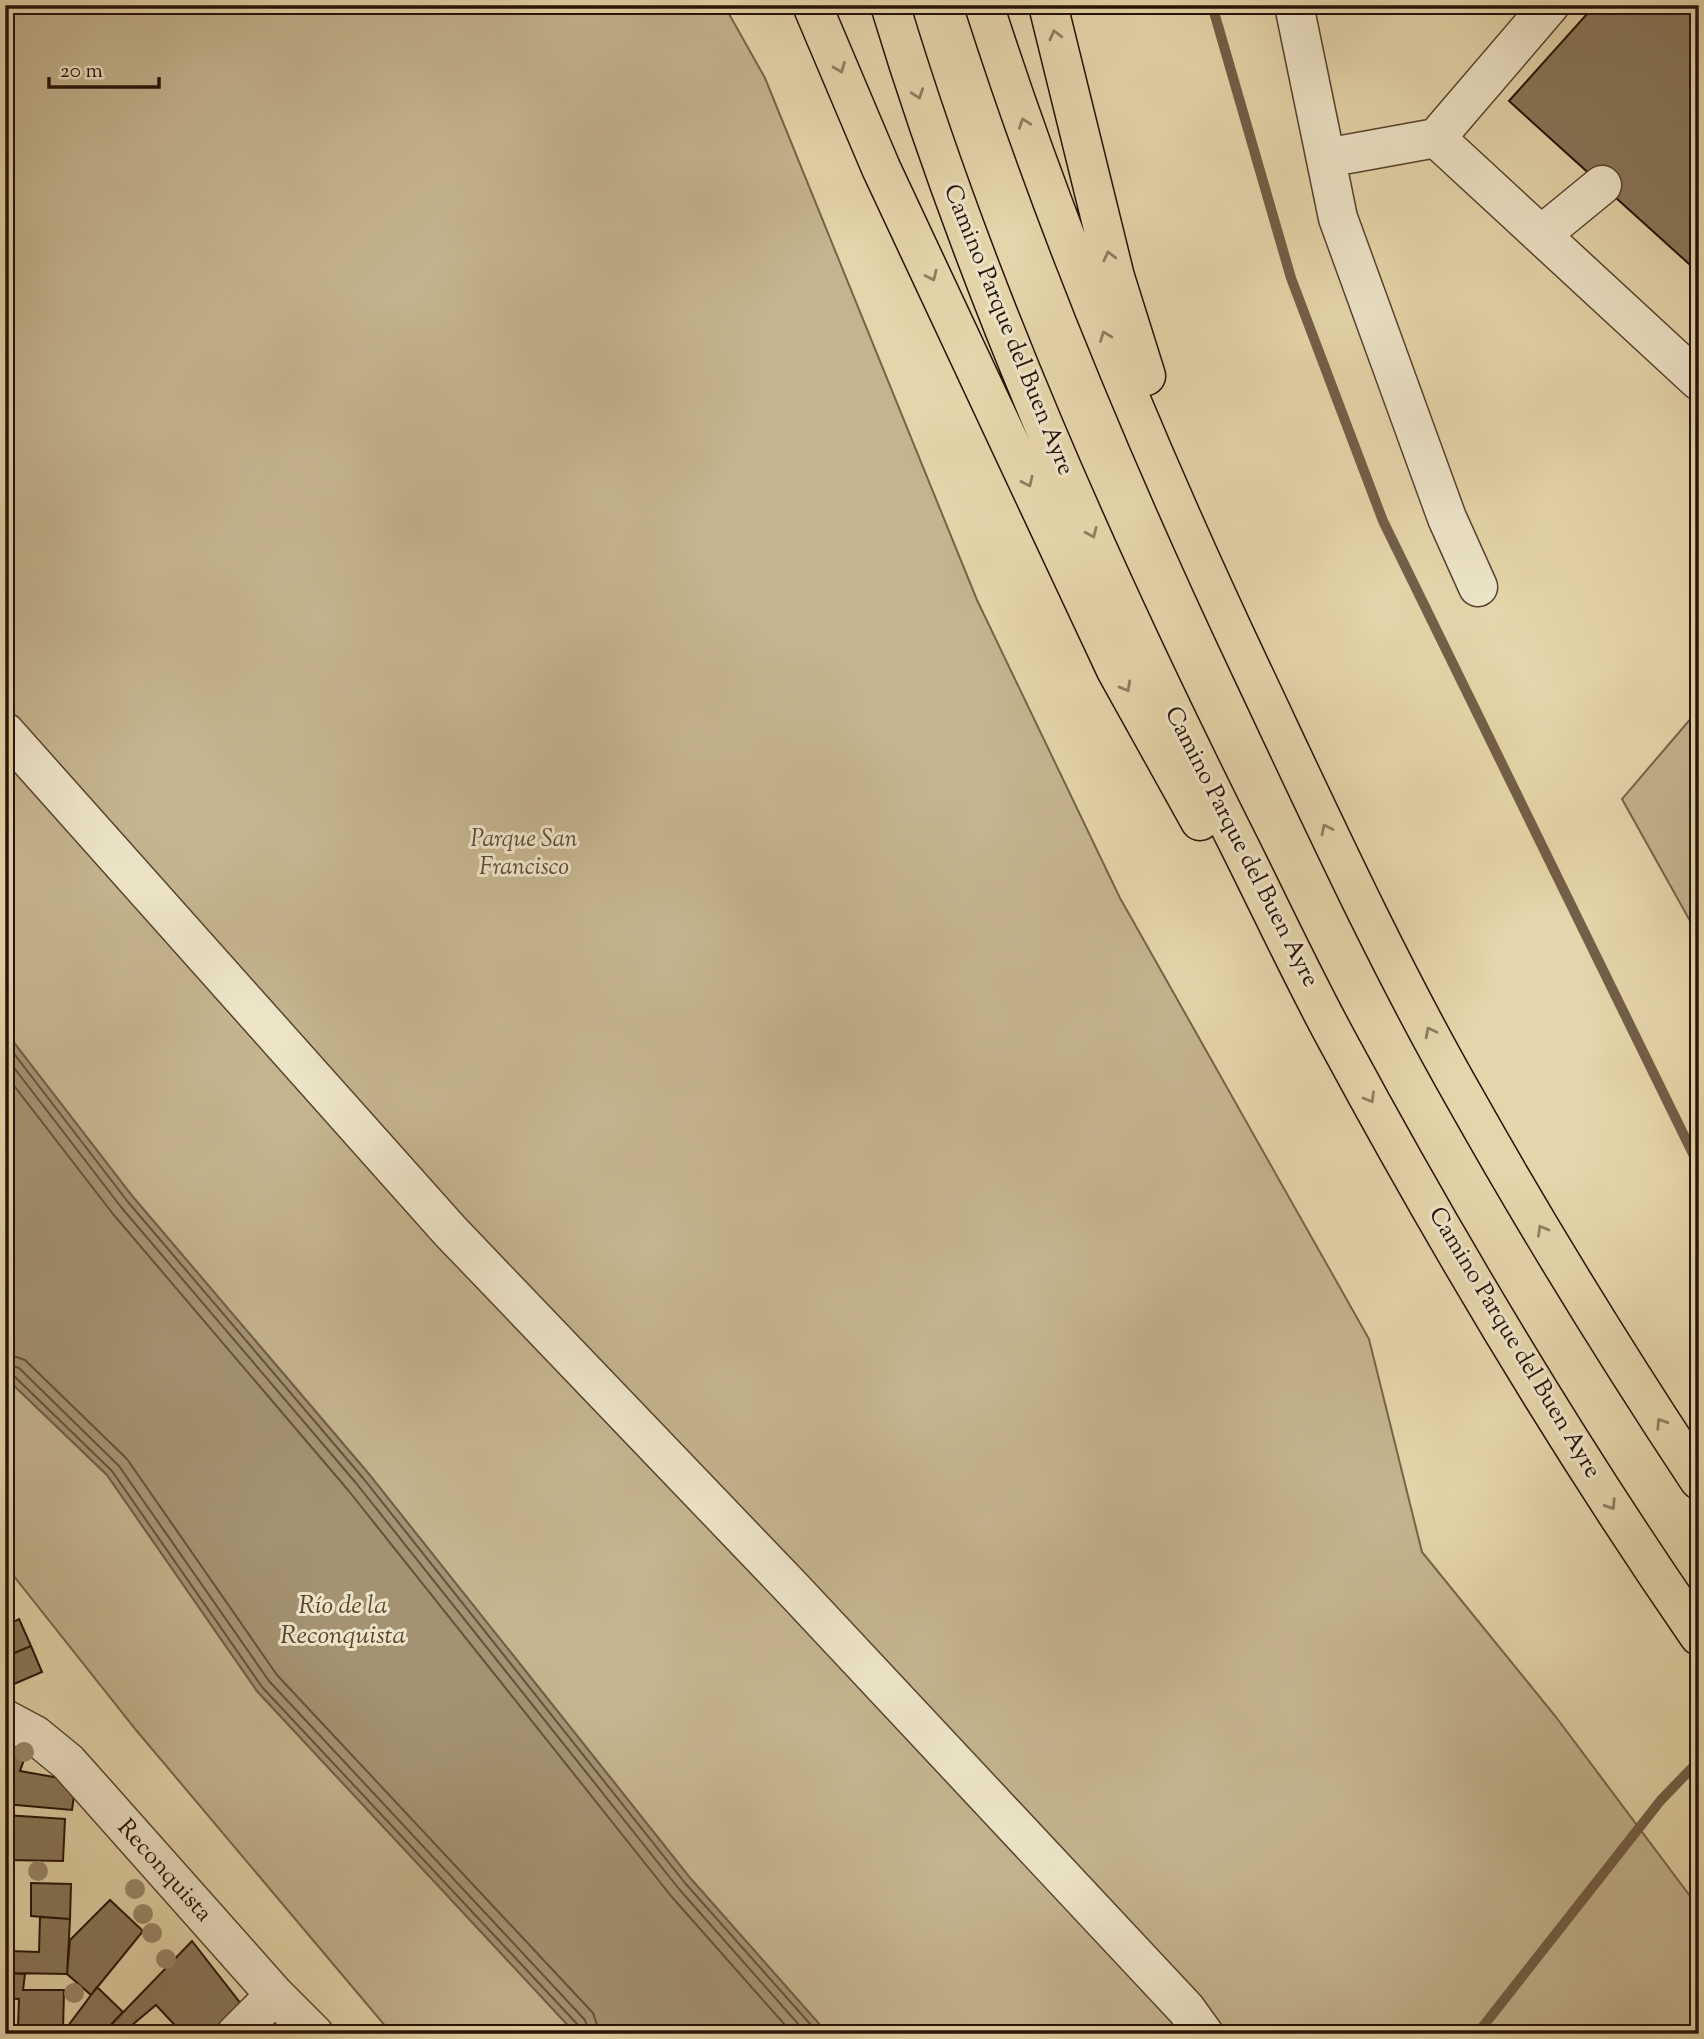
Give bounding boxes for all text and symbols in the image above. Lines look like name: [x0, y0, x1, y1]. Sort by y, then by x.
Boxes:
one-way arrow: [1049, 29, 1063, 41]
scale bar: [49, 46, 159, 90]
text: 20 m: [60, 57, 103, 87]
one-way arrow: [832, 60, 846, 73]
one-way arrow: [910, 87, 924, 99]
one-way arrow: [1018, 117, 1032, 129]
street label: Camino Parque del Buen Ayre: [934, 179, 1082, 481]
one-way arrow: [1103, 250, 1117, 262]
one-way arrow: [924, 269, 938, 281]
one-way arrow: [1099, 330, 1113, 342]
one-way arrow: [1020, 475, 1034, 487]
one-way arrow: [1084, 526, 1098, 538]
one-way arrow: [1118, 680, 1131, 693]
street label: Camino Parque del Buen Ayre: [1155, 701, 1327, 993]
park label: Parque San Francisco: [471, 823, 578, 885]
one-way arrow: [1321, 824, 1335, 836]
one-way arrow: [1425, 1026, 1438, 1039]
one-way arrow: [1362, 1091, 1375, 1104]
street label: Camino Parque del Buen Ayre: [1419, 1201, 1609, 1485]
one-way arrow: [1537, 1224, 1550, 1237]
one-way arrow: [1657, 1418, 1670, 1431]
one-way arrow: [1603, 1497, 1616, 1510]
water label: Río de la Reconquista: [280, 1588, 406, 1655]
street label: Reconquista: [108, 1812, 220, 1930]

